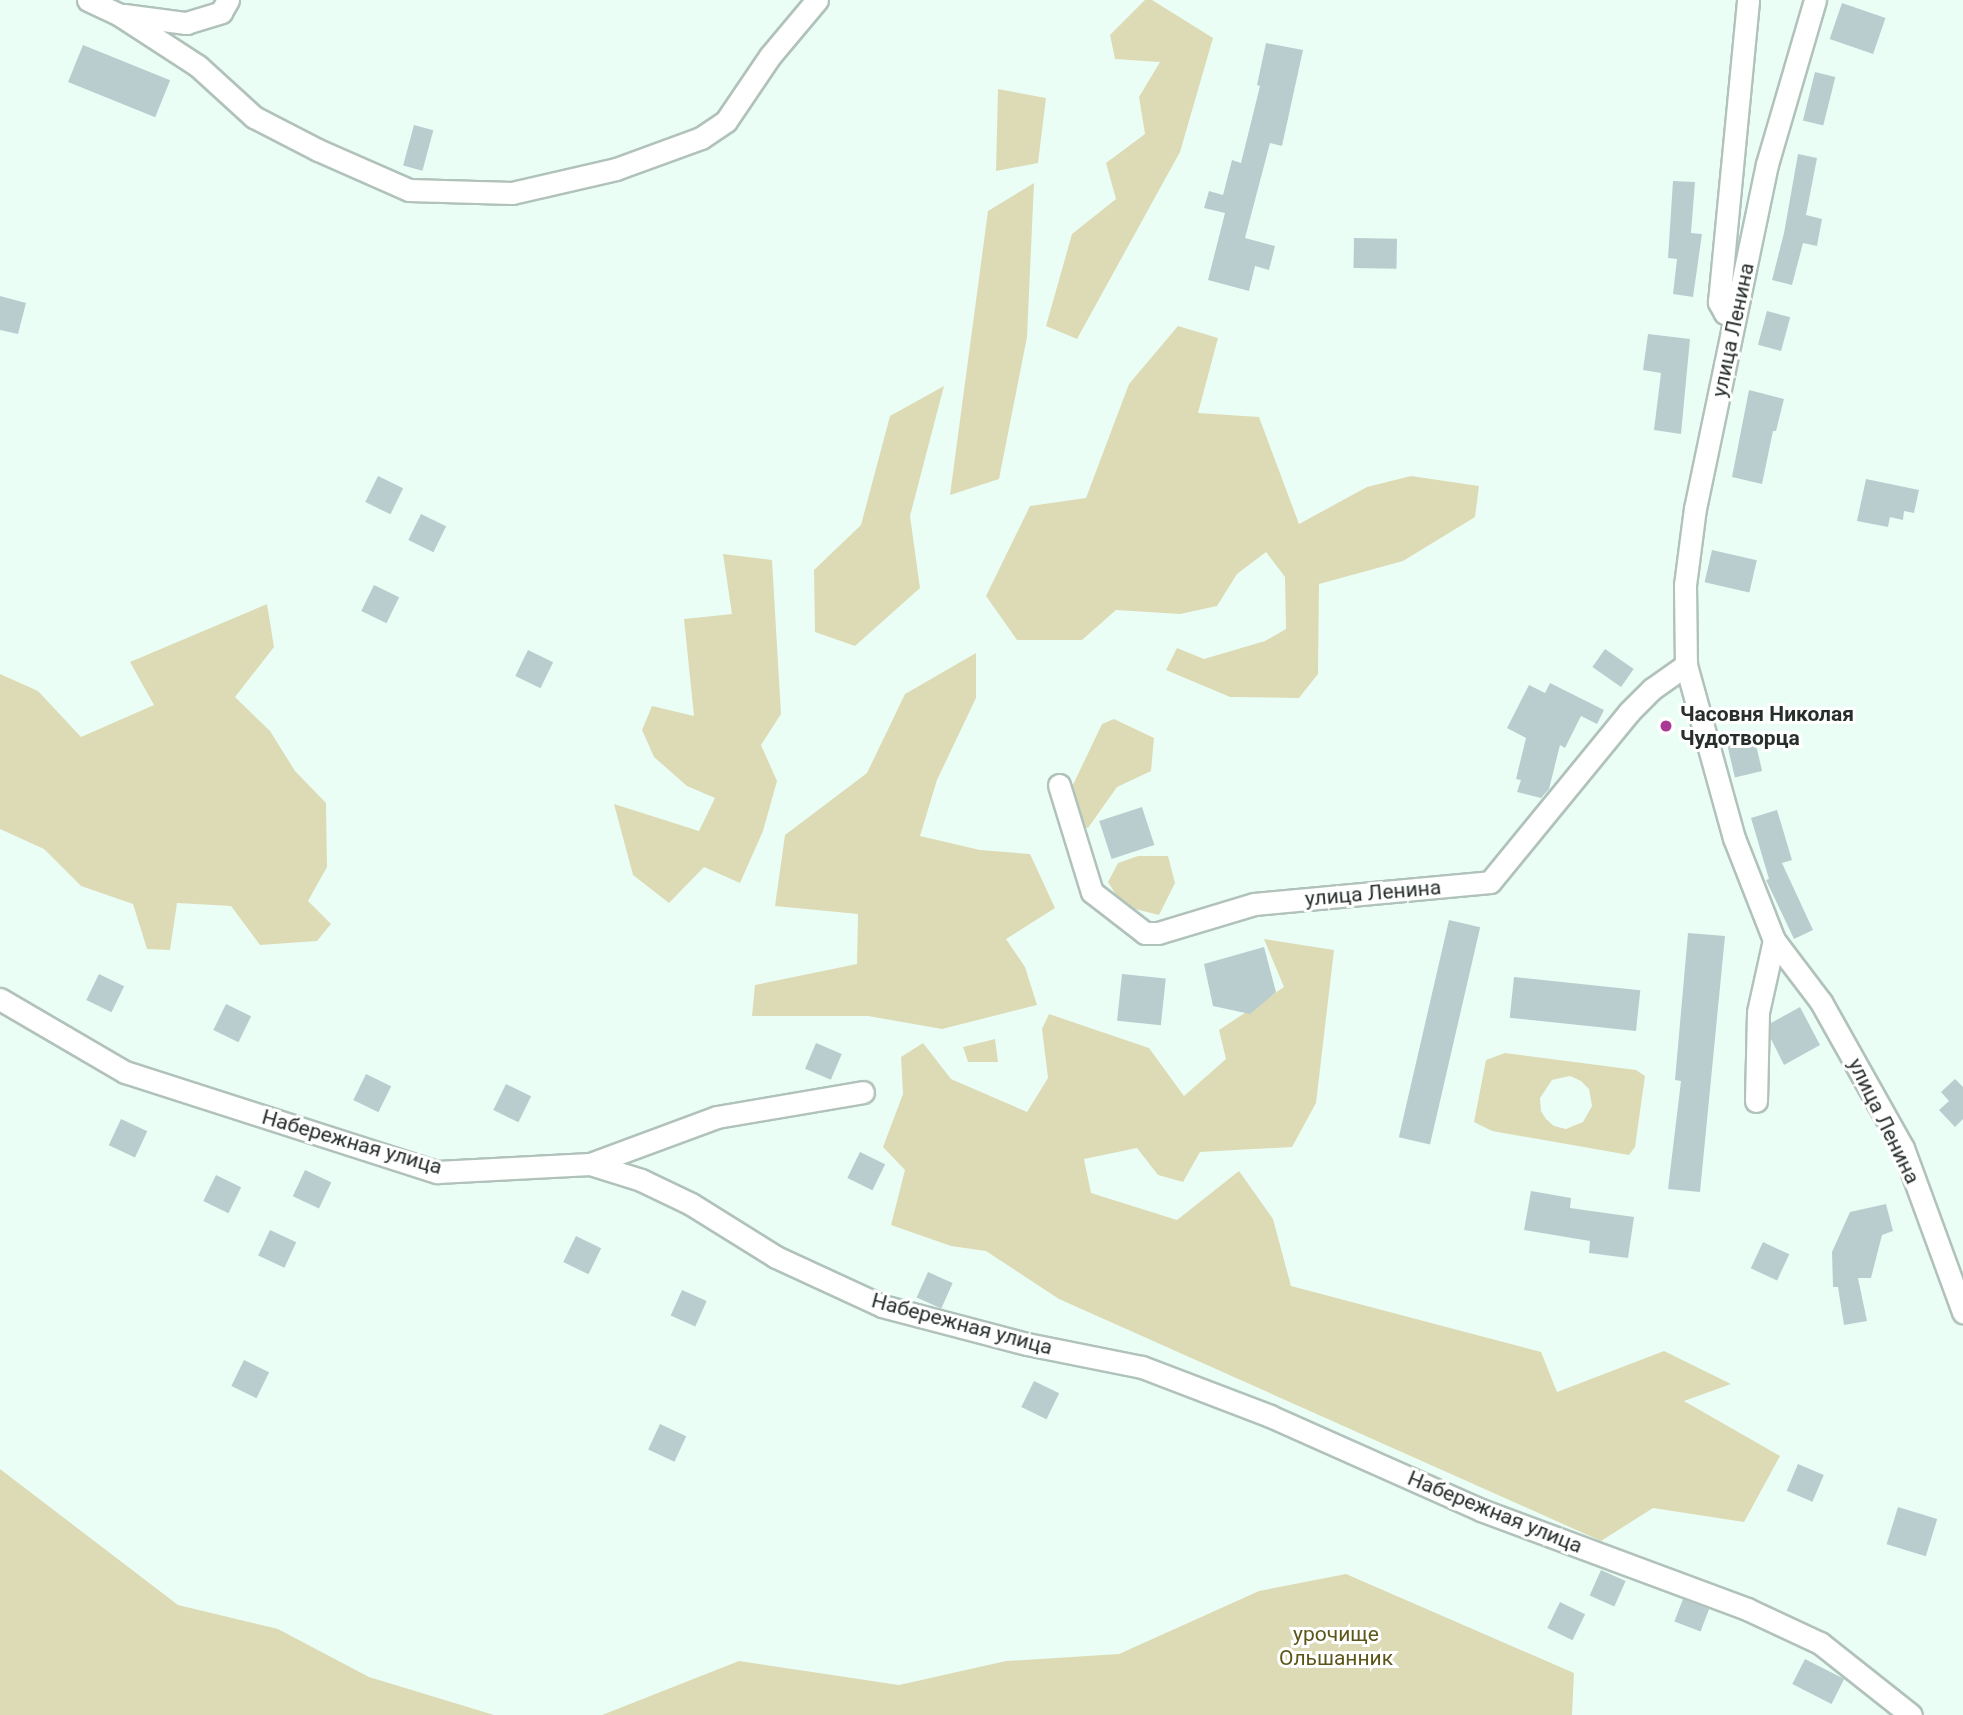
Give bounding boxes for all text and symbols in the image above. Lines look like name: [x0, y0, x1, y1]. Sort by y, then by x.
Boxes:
street label: улица Ленина: [1706, 261, 1760, 399]
place label: Часовня Николая Чудотворца: [1680, 701, 1854, 751]
marker: Часовня Николая Чудотворца: [1658, 718, 1674, 734]
street label: улица Ленина: [1304, 874, 1442, 912]
street label: улица Ленина: [1843, 1054, 1925, 1188]
street label: Набережная улица: [259, 1104, 445, 1180]
street label: Набережная улица: [869, 1288, 1055, 1360]
street label: Набережная улица: [1404, 1465, 1586, 1559]
park label: урочище Ольшанник: [1279, 1621, 1393, 1671]

